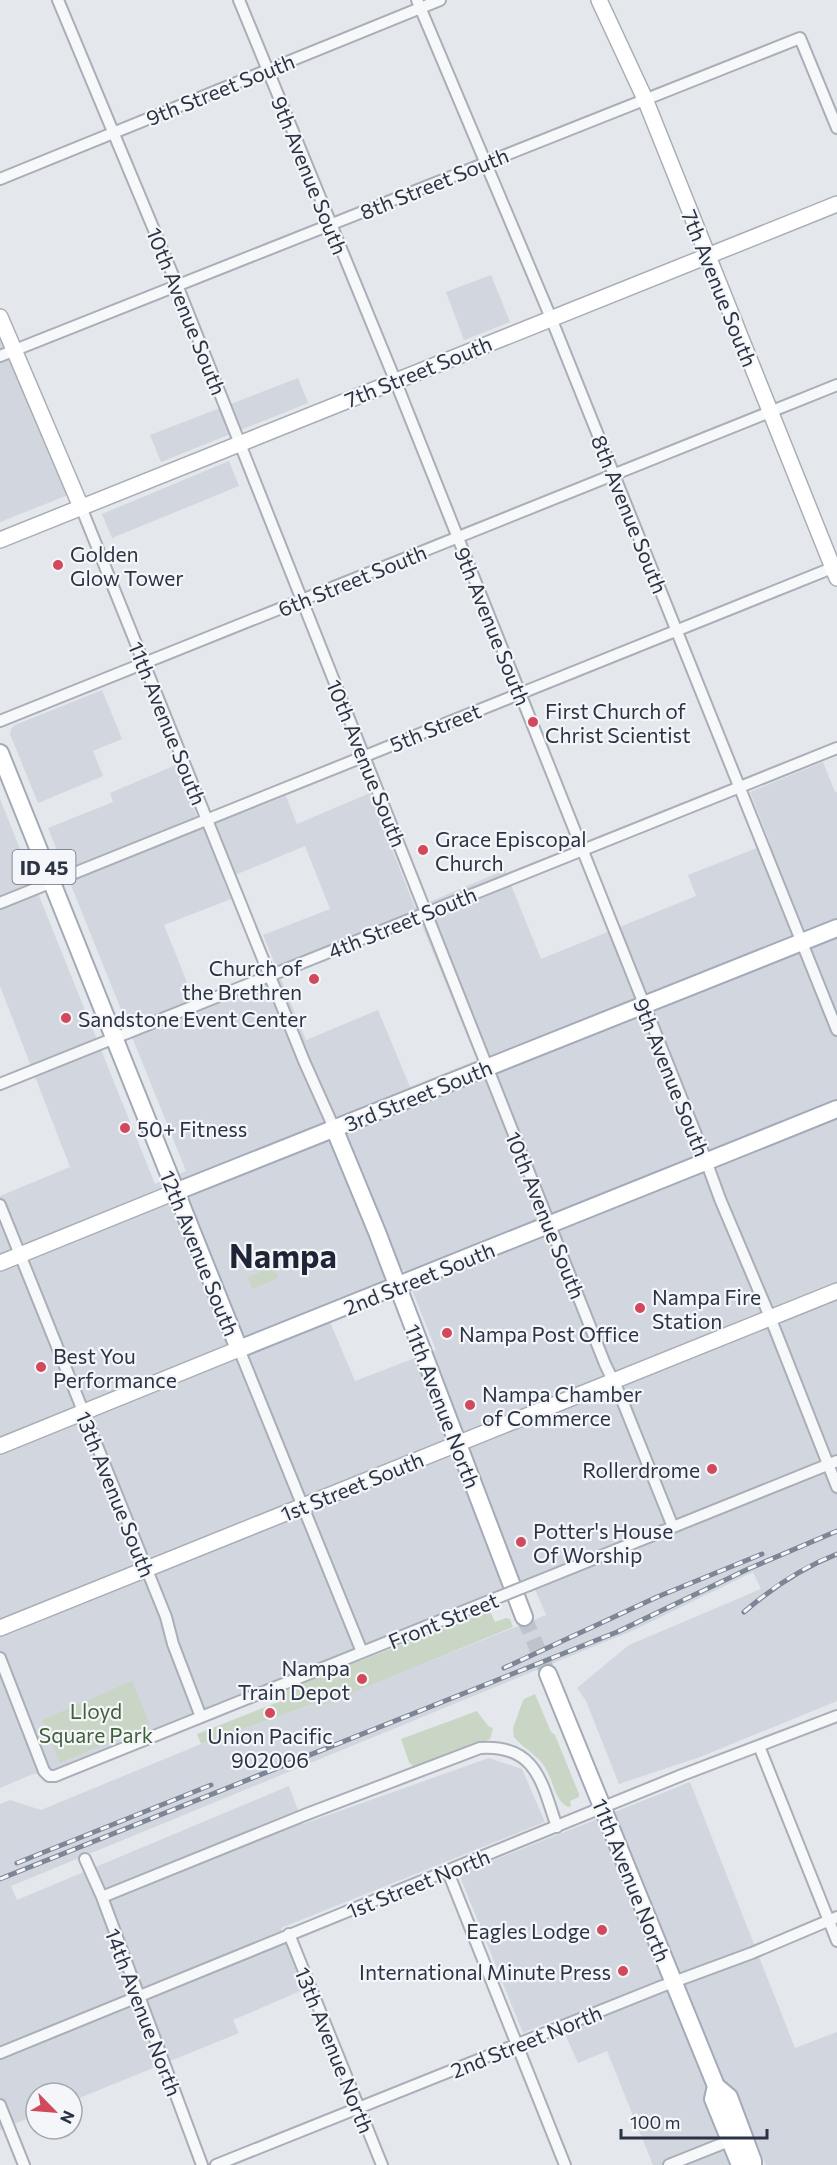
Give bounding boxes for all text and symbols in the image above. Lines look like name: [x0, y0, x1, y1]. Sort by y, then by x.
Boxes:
street label: 9th Street South: [142, 48, 298, 130]
street label: 9th Avenue South: [267, 92, 353, 258]
street label: 8th Street South: [356, 142, 512, 224]
street label: 7th Avenue South: [677, 206, 763, 370]
street label: 10th Avenue South: [142, 224, 232, 398]
street label: 7th Street South: [341, 330, 495, 412]
street label: 8th Avenue South: [587, 431, 673, 597]
street label: 6th Street South: [274, 539, 430, 621]
place label: Golden Glow Tower: [70, 541, 184, 590]
street label: 9th Avenue South: [450, 543, 536, 709]
marker: Golden Glow Tower: [51, 558, 65, 572]
street label: 11th Avenue South: [124, 638, 212, 808]
street label: 10th Avenue South: [322, 676, 412, 850]
street label: 5th Street: [386, 697, 484, 757]
place label: First Church of Christ Scientist: [545, 698, 691, 747]
marker: First Church of Christ Scientist: [526, 715, 540, 729]
place label: Grace Episcopal Church: [435, 826, 587, 875]
marker: Grace Episcopal Church: [416, 843, 430, 857]
road number: ID 45: [12, 850, 76, 884]
street label: 4th Street South: [324, 881, 480, 963]
place label: Church of the Brethren: [182, 955, 303, 1004]
marker: Church of the Brethren: [307, 972, 321, 986]
street label: 9th Avenue South: [629, 994, 715, 1160]
place label: Sandstone Event Center: [78, 1006, 307, 1031]
marker: Sandstone Event Center: [59, 1011, 73, 1025]
street label: 3rd Street South: [341, 1054, 495, 1136]
place label: 50+ Fitness: [137, 1116, 247, 1141]
marker: 50+ Fitness: [118, 1121, 132, 1135]
street label: 10th Avenue South: [501, 1128, 591, 1302]
street label: 12th Avenue South: [155, 1166, 245, 1340]
district label: Nampa: [229, 1234, 337, 1275]
street label: 2nd Street South: [340, 1236, 498, 1320]
place label: Nampa Fire Station: [652, 1284, 761, 1333]
marker: Nampa Fire Station: [633, 1301, 647, 1315]
street label: 11th Avenue North: [400, 1320, 486, 1492]
place label: Nampa Post Office: [459, 1321, 639, 1346]
marker: Nampa Post Office: [440, 1326, 454, 1340]
place label: Best You Performance: [53, 1343, 177, 1392]
marker: Best You Performance: [34, 1360, 48, 1374]
place label: Nampa Chamber of Commerce: [482, 1381, 642, 1430]
marker: Nampa Chamber of Commerce: [463, 1398, 477, 1412]
street label: 13th Avenue South: [71, 1407, 161, 1581]
street label: 1st Street South: [277, 1446, 427, 1526]
place label: Rollerdrome: [582, 1457, 700, 1482]
marker: Rollerdrome: [705, 1462, 719, 1476]
place label: Potter's House Of Worship: [533, 1518, 673, 1567]
marker: Potter's House Of Worship: [514, 1535, 528, 1549]
street label: Front Street: [384, 1587, 502, 1653]
place label: Nampa Train Depot: [238, 1655, 350, 1704]
marker: Nampa Train Depot: [355, 1672, 369, 1686]
park label: Lloyd Square Park: [39, 1698, 153, 1747]
marker: Union Pacific 902006: [263, 1706, 277, 1720]
place label: Union Pacific 902006: [207, 1723, 333, 1772]
street label: 11th Avenue North: [588, 1795, 676, 1965]
street label: 1st Street North: [343, 1843, 493, 1923]
place label: Eagles Lodge: [466, 1918, 590, 1943]
marker: Eagles Lodge: [595, 1923, 609, 1937]
street label: 14th Avenue North: [100, 1925, 188, 2099]
place label: International Minute Press: [359, 1959, 611, 1984]
street label: 13th Avenue North: [290, 1963, 380, 2137]
marker: International Minute Press: [616, 1964, 630, 1978]
street label: 2nd Street North: [447, 1999, 605, 2083]
north arrow: [24, 2081, 84, 2141]
scale bar: [621, 2102, 766, 2140]
text: N: [57, 2108, 79, 2127]
text: 100 m: [630, 2111, 680, 2133]

